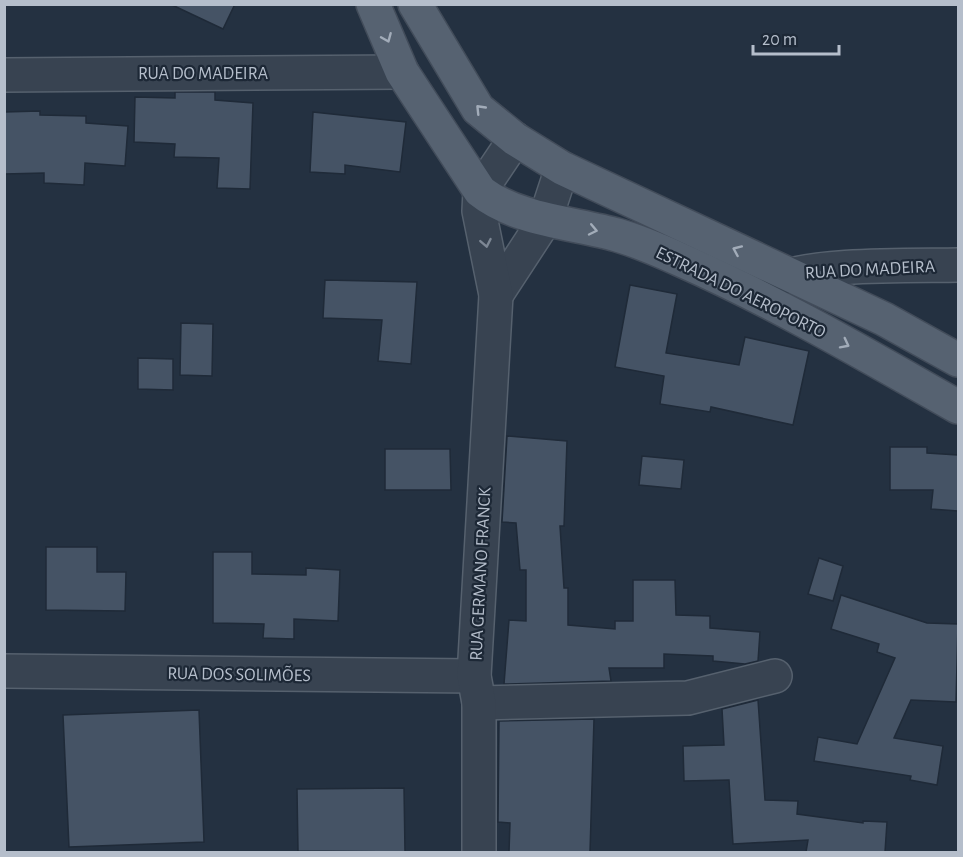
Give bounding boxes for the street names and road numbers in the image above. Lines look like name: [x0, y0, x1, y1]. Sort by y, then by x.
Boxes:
street label: RUA DO MADEIRA: [138, 65, 269, 83]
street label: ESTRADA DO AEROPORTO: [653, 244, 828, 342]
street label: RUA DO MADEIRA: [805, 258, 936, 282]
street label: RUA GERMANO FRANCK: [467, 487, 495, 661]
street label: RUA DOS SOLIMÕES: [167, 662, 311, 685]

